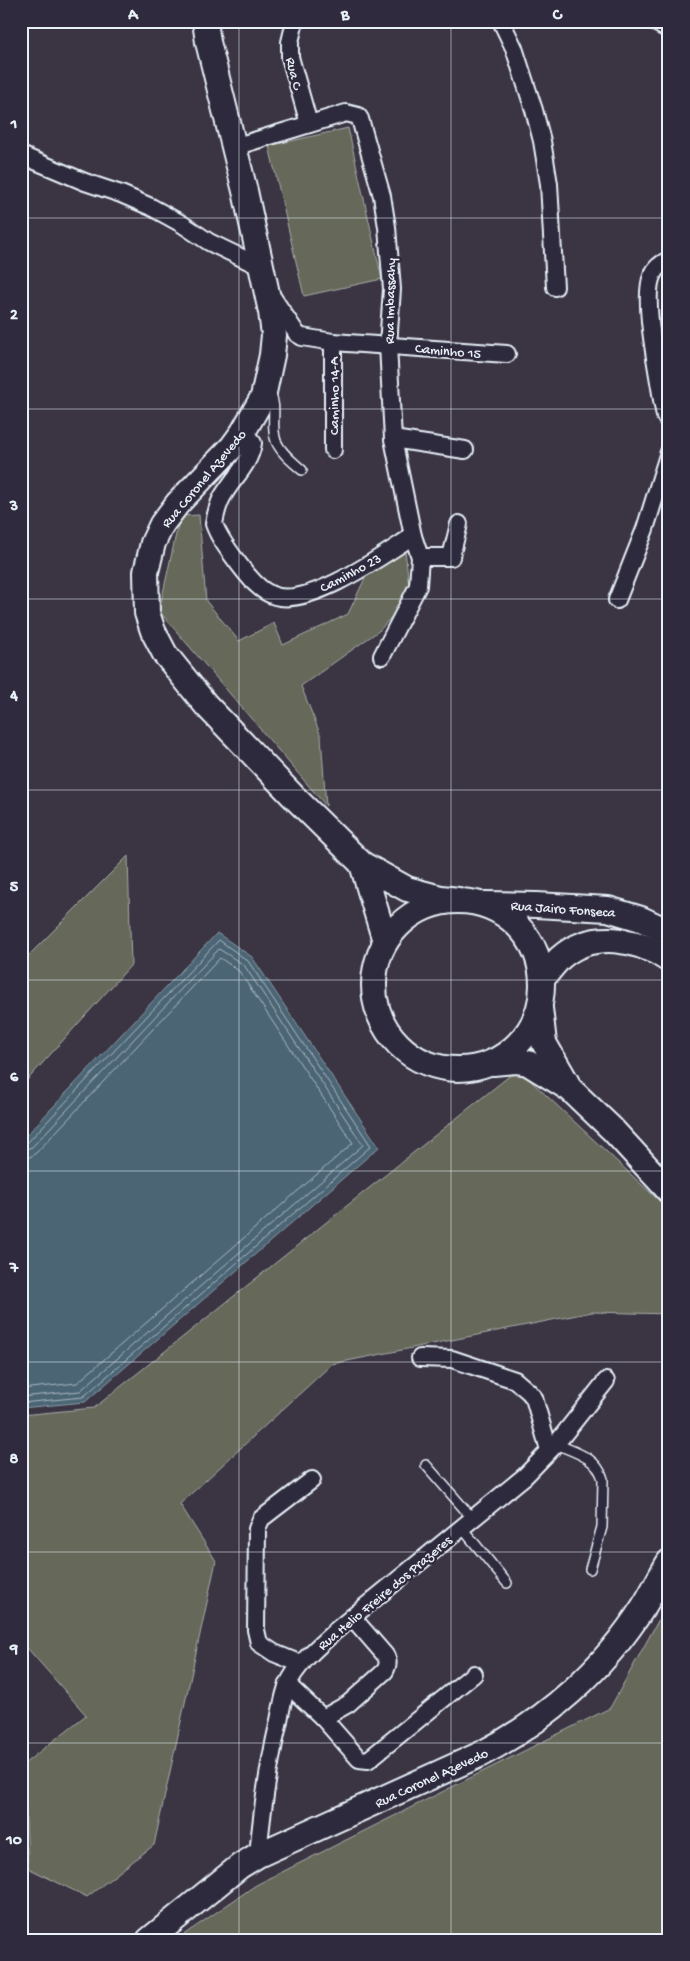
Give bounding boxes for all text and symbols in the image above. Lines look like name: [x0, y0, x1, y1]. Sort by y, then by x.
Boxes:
text: A: [127, 7, 139, 26]
text: B: [340, 7, 350, 26]
text: C: [552, 7, 563, 26]
street label: Rua C: [280, 56, 305, 93]
text: 1: [10, 116, 17, 135]
street label: Rua Imbassahy: [382, 258, 401, 344]
text: 2: [10, 307, 18, 326]
street label: Caminho 15: [414, 341, 481, 364]
street label: Caminho 14-A: [327, 356, 344, 435]
street label: Rua Coronel Azevedo: [159, 427, 251, 532]
text: 3: [9, 498, 18, 517]
street label: Caminho 23: [318, 551, 385, 597]
text: 4: [9, 688, 18, 707]
text: 5: [10, 879, 19, 898]
street label: Rua Jairo Fonseca: [510, 898, 617, 923]
text: 6: [10, 1069, 19, 1088]
text: 7: [9, 1260, 19, 1279]
text: 8: [10, 1451, 19, 1470]
street label: Rua Helio Freire dos Prazeres: [315, 1532, 457, 1655]
text: 9: [9, 1641, 18, 1660]
street label: Rua Coronel Azevedo: [373, 1746, 491, 1813]
text: 10: [5, 1832, 22, 1851]

